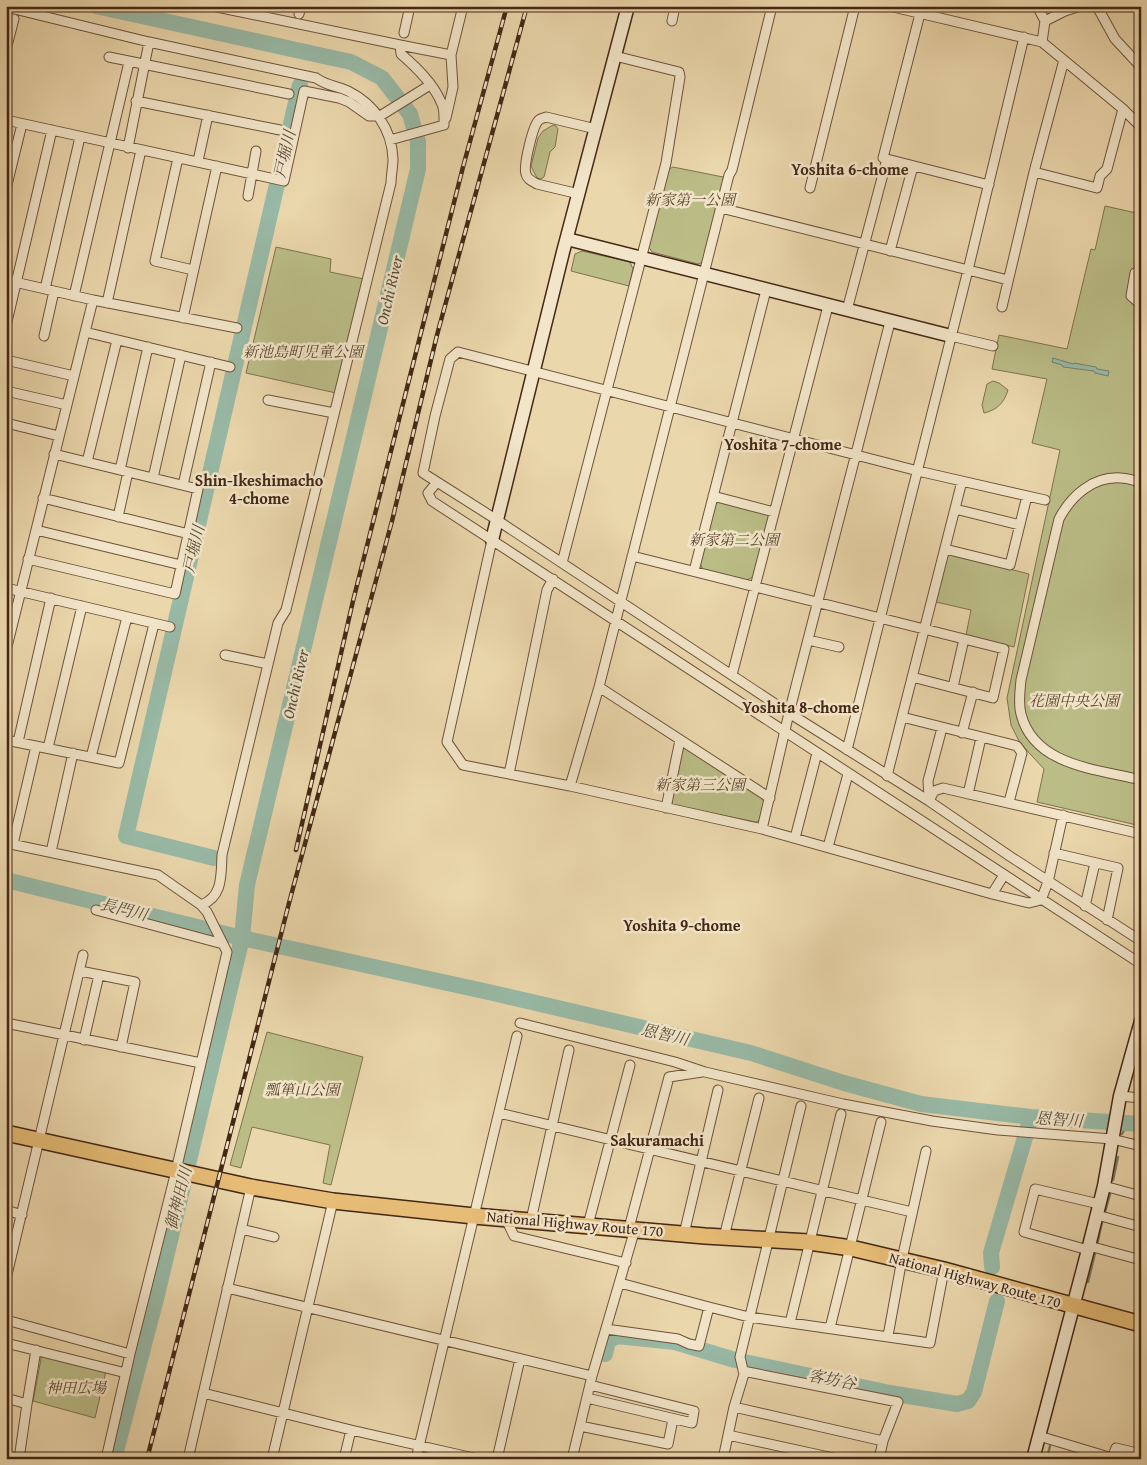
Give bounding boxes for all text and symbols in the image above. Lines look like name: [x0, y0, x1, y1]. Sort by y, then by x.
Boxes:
water label: 戸堀川: [267, 126, 302, 180]
district label: Yoshita 6-chome: [791, 157, 909, 181]
park label: 新家第一公園: [645, 189, 738, 210]
water label: Onchi River: [369, 252, 409, 327]
park label: 新池島町児童公園: [243, 341, 366, 362]
district label: Yoshita 7-chome: [724, 432, 842, 456]
district label: Shin-Ikeshimacho 4-chome: [195, 468, 324, 510]
water label: 戸堀川: [176, 521, 211, 575]
park label: 新家第二公園: [689, 529, 782, 550]
water label: Onchi River: [275, 646, 315, 721]
park label: 花園中央公園: [1029, 690, 1122, 711]
district label: Yoshita 8-chome: [742, 695, 860, 719]
park label: 新家第三公園: [655, 774, 748, 795]
water label: 長門川: [98, 892, 152, 927]
district label: Yoshita 9-chome: [623, 913, 741, 937]
water label: 恩智川: [639, 1017, 693, 1052]
park label: 瓢箪山公園: [264, 1079, 342, 1100]
water label: 恩智川: [1034, 1105, 1086, 1133]
district label: Sakuramachi: [610, 1128, 704, 1152]
water label: 御神田川: [159, 1162, 198, 1232]
street label: National Highway Route 170: [486, 1205, 664, 1242]
street label: National Highway Route 170: [887, 1246, 1063, 1313]
water label: 客坊谷: [806, 1363, 859, 1396]
park label: 神田広場: [46, 1377, 108, 1398]

